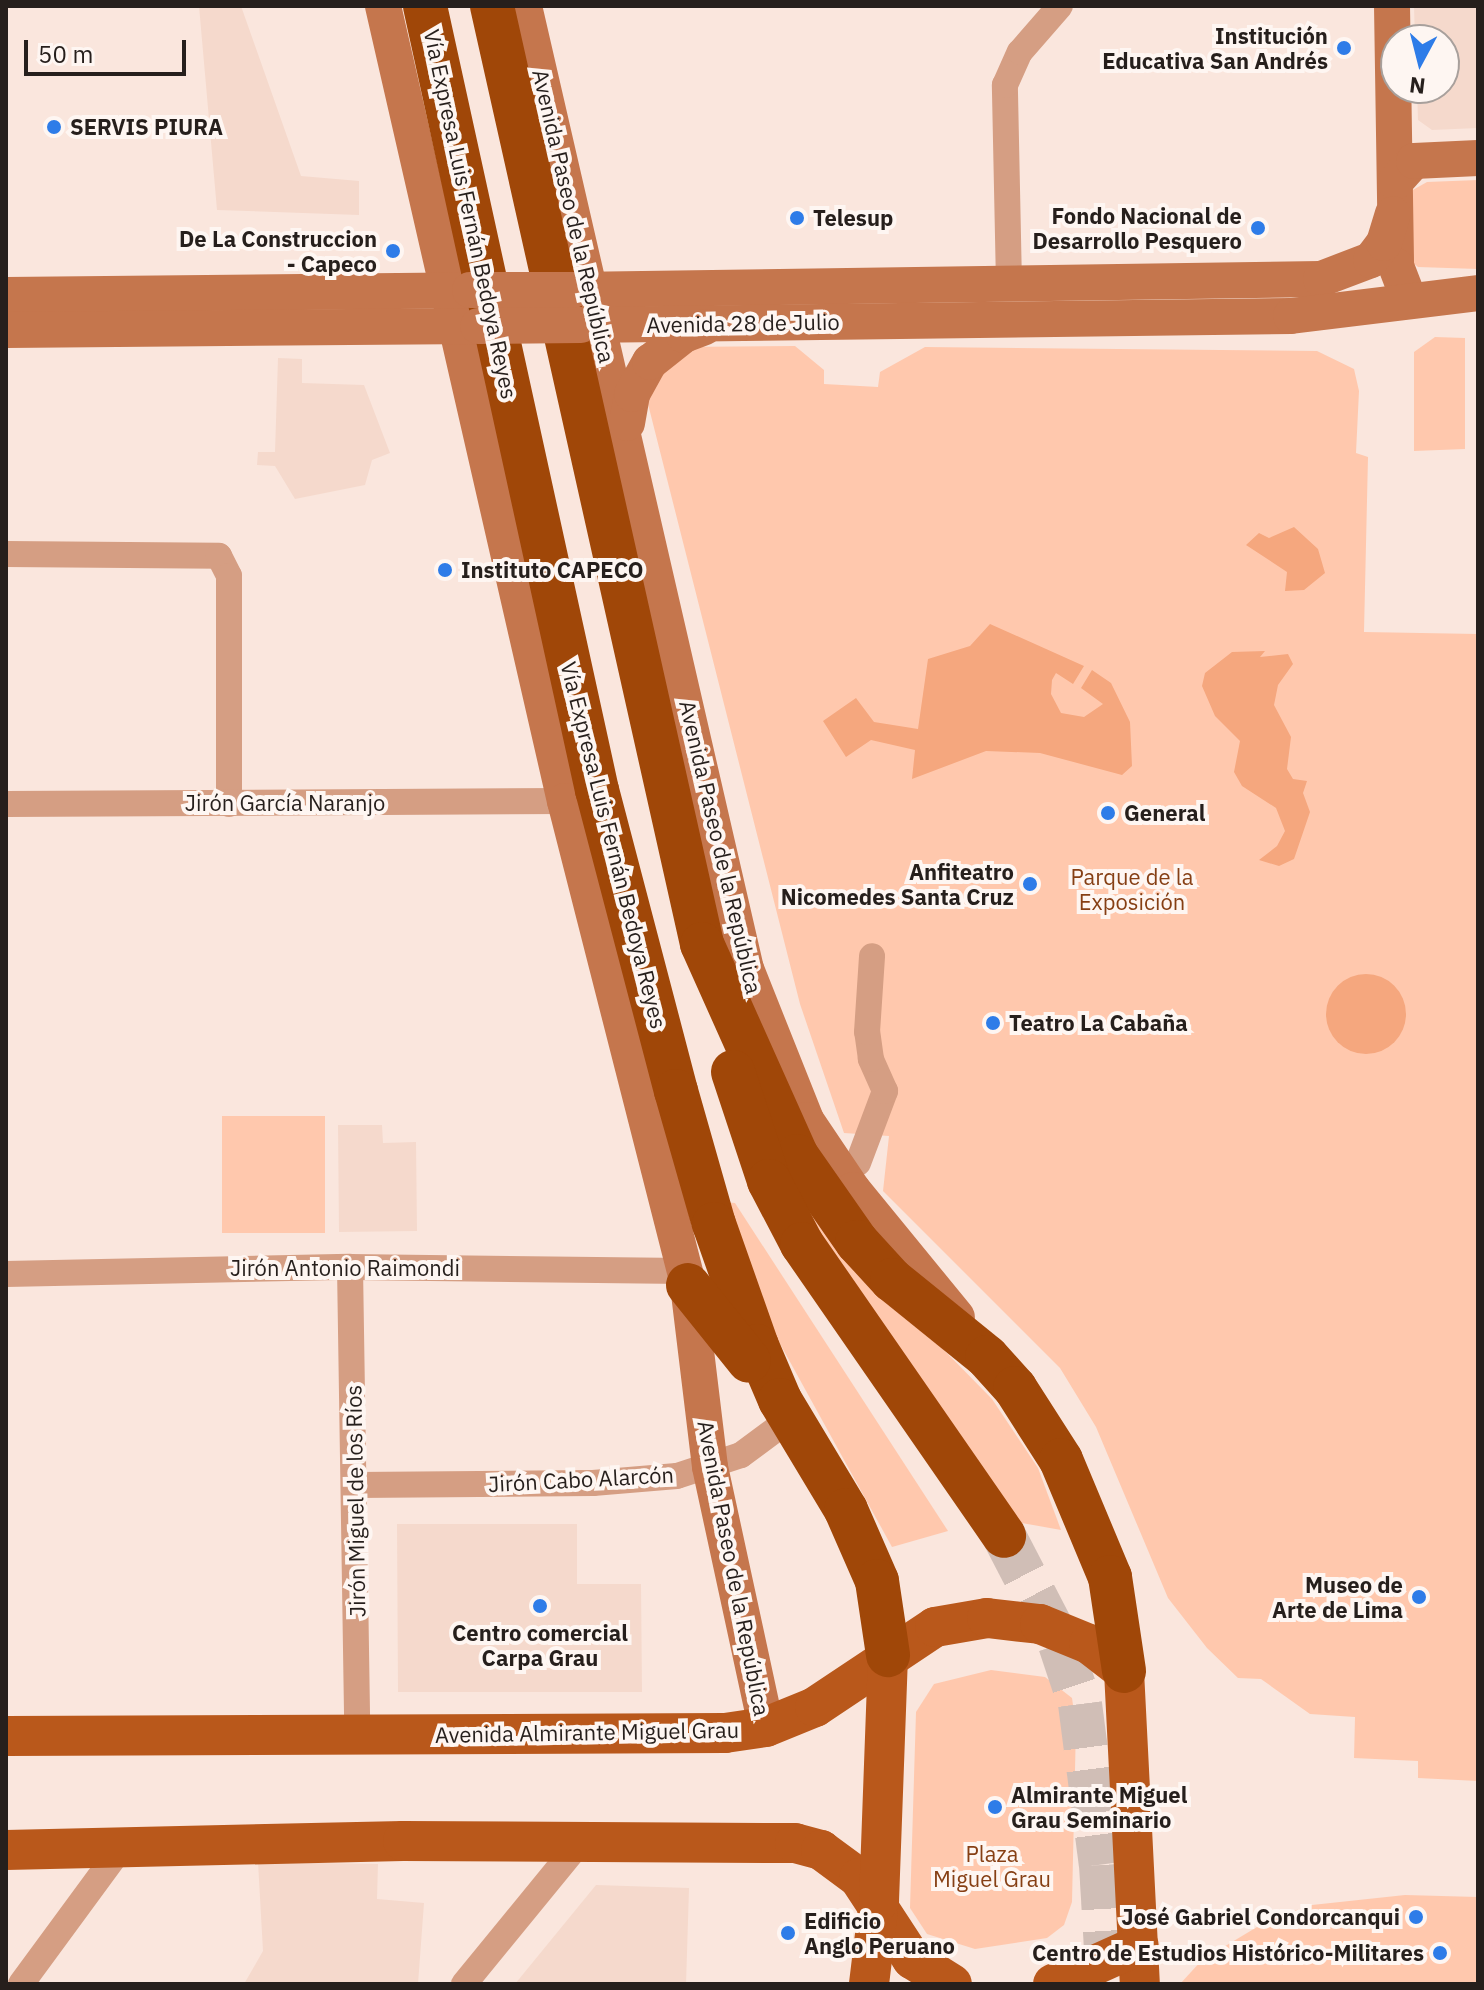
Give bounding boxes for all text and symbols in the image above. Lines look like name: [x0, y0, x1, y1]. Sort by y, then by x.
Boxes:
place label: Institución Educativa San Andrés: [1102, 22, 1328, 74]
scale bar: [28, 24, 190, 74]
north arrow: [1380, 24, 1460, 104]
street label: Vía Expresa Luis Fernán Bedoya Reyes: [419, 27, 523, 401]
text: 50 m: [38, 38, 93, 70]
marker: Institución Educativa San Andrés: [1335, 39, 1353, 57]
street label: Avenida Paseo de la República: [527, 67, 621, 365]
text: N: [1408, 71, 1427, 102]
place label: SERVIS PIURA: [70, 114, 223, 140]
marker: SERVIS PIURA: [45, 118, 63, 136]
place label: Fondo Nacional de Desarrollo Pesquero: [1032, 202, 1242, 254]
place label: Telesup: [813, 205, 893, 231]
marker: Telesup: [788, 209, 806, 227]
marker: Fondo Nacional de Desarrollo Pesquero: [1249, 219, 1267, 237]
place label: De La Construccion - Capeco: [179, 225, 377, 276]
marker: De La Construccion - Capeco: [384, 242, 402, 260]
street label: Avenida 28 de Julio: [646, 308, 840, 338]
place label: Instituto CAPECO: [461, 557, 643, 583]
marker: Instituto CAPECO: [436, 561, 454, 579]
street label: Vía Expresa Luis Fernán Bedoya Reyes: [556, 659, 672, 1031]
street label: Avenida Paseo de la República: [674, 698, 768, 996]
street label: Jirón García Naranjo: [185, 790, 385, 816]
place label: General: [1124, 800, 1205, 826]
marker: General: [1099, 804, 1117, 822]
place label: Anfiteatro Nicomedes Santa Cruz: [781, 858, 1014, 910]
park label: Parque de la Exposición: [1070, 863, 1194, 914]
marker: Anfiteatro Nicomedes Santa Cruz: [1021, 875, 1039, 893]
place label: Teatro La Cabaña: [1009, 1010, 1188, 1036]
marker: Teatro La Cabaña: [984, 1014, 1002, 1032]
street label: Jirón Antonio Raimondi: [230, 1255, 460, 1281]
street label: Jirón Miguel de los Ríos: [340, 1385, 370, 1617]
street label: Avenida Paseo de la República: [692, 1418, 776, 1718]
street label: Jirón Cabo Alarcón: [487, 1461, 675, 1497]
place label: Museo de Arte de Lima: [1272, 1571, 1403, 1622]
marker: Museo de Arte de Lima: [1410, 1588, 1428, 1606]
marker: Centro comercial Carpa Grau: [531, 1597, 549, 1615]
place label: Centro comercial Carpa Grau: [452, 1619, 628, 1670]
street label: Avenida Almirante Miguel Grau: [435, 1716, 739, 1748]
place label: Almirante Miguel Grau Seminario: [1011, 1781, 1187, 1832]
marker: Almirante Miguel Grau Seminario: [986, 1798, 1004, 1816]
park label: Plaza Miguel Grau: [933, 1840, 1051, 1892]
place label: José Gabriel Condorcanqui: [1121, 1904, 1400, 1930]
place label: Edificio Anglo Peruano: [804, 1907, 955, 1958]
marker: José Gabriel Condorcanqui: [1407, 1908, 1425, 1926]
marker: Edificio Anglo Peruano: [779, 1924, 797, 1942]
place label: Centro de Estudios Histórico-Militares: [1032, 1940, 1424, 1966]
marker: Centro de Estudios Histórico-Militares: [1431, 1944, 1449, 1962]

